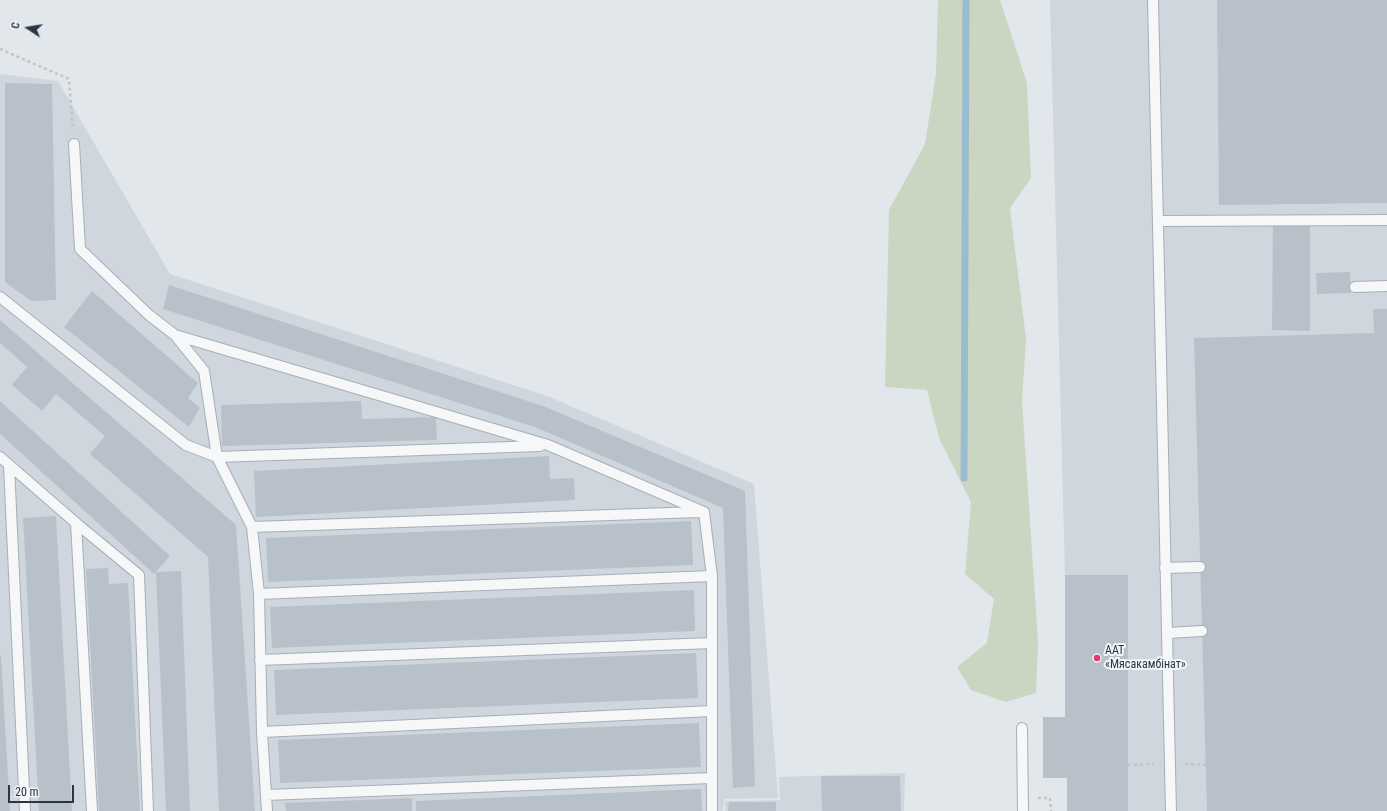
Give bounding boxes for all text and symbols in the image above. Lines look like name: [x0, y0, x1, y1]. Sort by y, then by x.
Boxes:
north arrow: [8, 8, 48, 48]
text: С: [9, 21, 23, 30]
place label: ААТ «Мясакамбінат»: [1105, 644, 1186, 672]
marker: ААТ «Мясакамбінат»: [1092, 653, 1102, 663]
scale bar: [10, 777, 76, 803]
text: 20 m: [15, 785, 39, 799]

